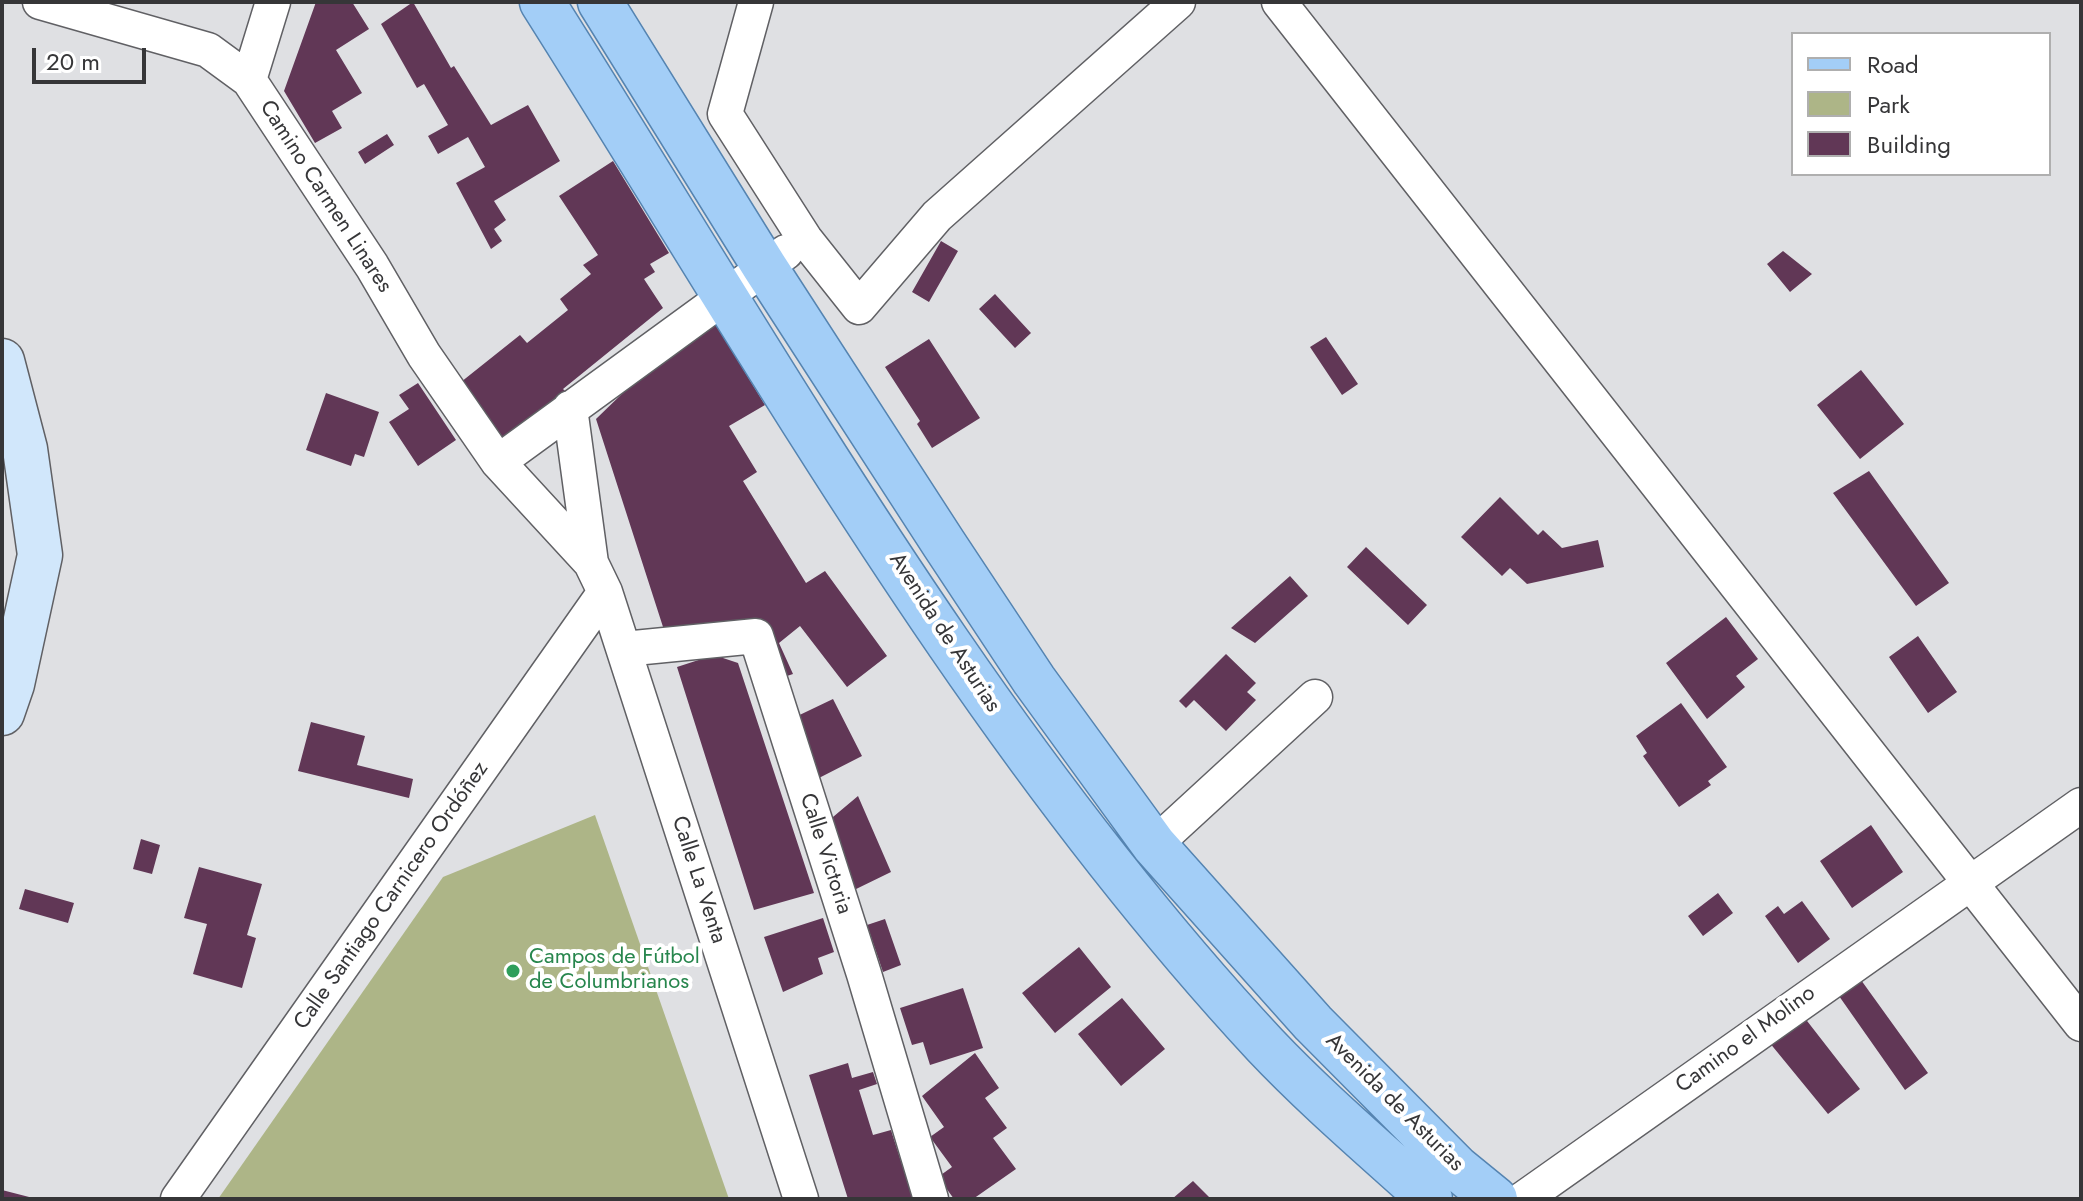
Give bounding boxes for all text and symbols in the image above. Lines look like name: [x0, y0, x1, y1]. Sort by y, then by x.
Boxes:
scale bar: [36, 32, 150, 82]
legend: [1791, 32, 2051, 176]
text: 20 m: [46, 44, 100, 79]
text: Road: [1867, 47, 1919, 82]
text: Park: [1867, 87, 1910, 122]
street label: Camino Carmen Linares: [253, 96, 397, 298]
text: Building: [1867, 127, 1951, 162]
street label: Avenida de Asturias: [883, 548, 1005, 718]
street label: Calle Santiago Carnicero Ordóñez: [289, 757, 495, 1035]
street label: Calle Victoria: [793, 790, 857, 918]
street label: Calle La Venta: [665, 813, 731, 947]
place label: Campos de Fútbol de Columbrianos: [529, 945, 700, 996]
marker: Campos de Fútbol de Columbrianos: [504, 962, 522, 980]
street label: Camino el Molino: [1671, 981, 1821, 1099]
street label: Avenida de Asturias: [1319, 1028, 1469, 1178]

